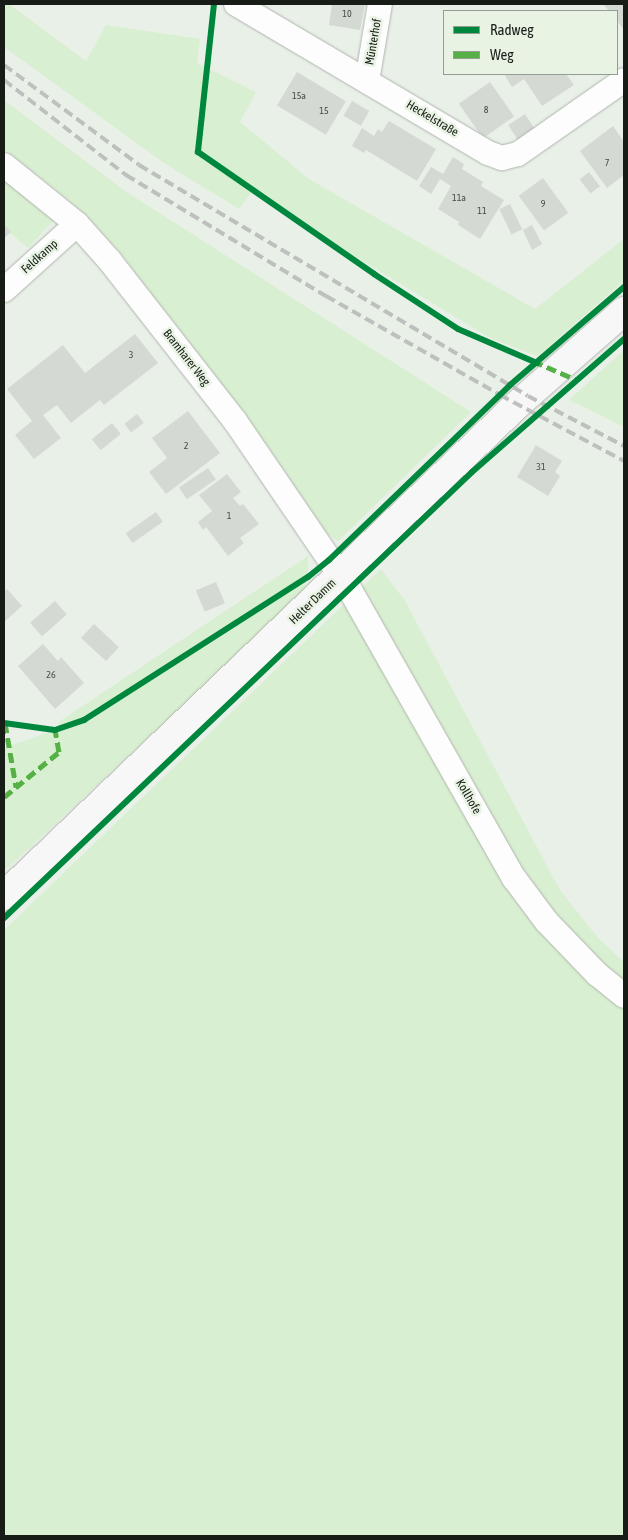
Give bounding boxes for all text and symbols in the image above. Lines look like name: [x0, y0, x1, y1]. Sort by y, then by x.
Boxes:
house number: 10: [342, 8, 352, 20]
legend: [443, 10, 618, 75]
street label: Münterhof: [363, 18, 385, 66]
text: Radweg: [490, 21, 534, 38]
text: Weg: [490, 46, 514, 63]
house number: 15a: [292, 90, 306, 102]
street label: Heckelstraße: [403, 98, 461, 140]
house number: 8: [484, 104, 488, 116]
house number: 15: [319, 105, 329, 117]
house number: 7: [605, 157, 609, 169]
house number: 11a: [452, 192, 466, 204]
house number: 9: [541, 198, 545, 210]
house number: 11: [477, 205, 487, 217]
street label: Feldkamp: [19, 237, 61, 277]
street label: Bramharer Weg: [159, 327, 213, 389]
house number: 3: [129, 349, 133, 361]
house number: 2: [184, 440, 188, 452]
house number: 31: [536, 461, 546, 473]
house number: 1: [227, 510, 231, 522]
street label: Helter Damm: [287, 576, 339, 628]
house number: 26: [46, 669, 56, 681]
street label: Kollhofe: [452, 777, 484, 817]

